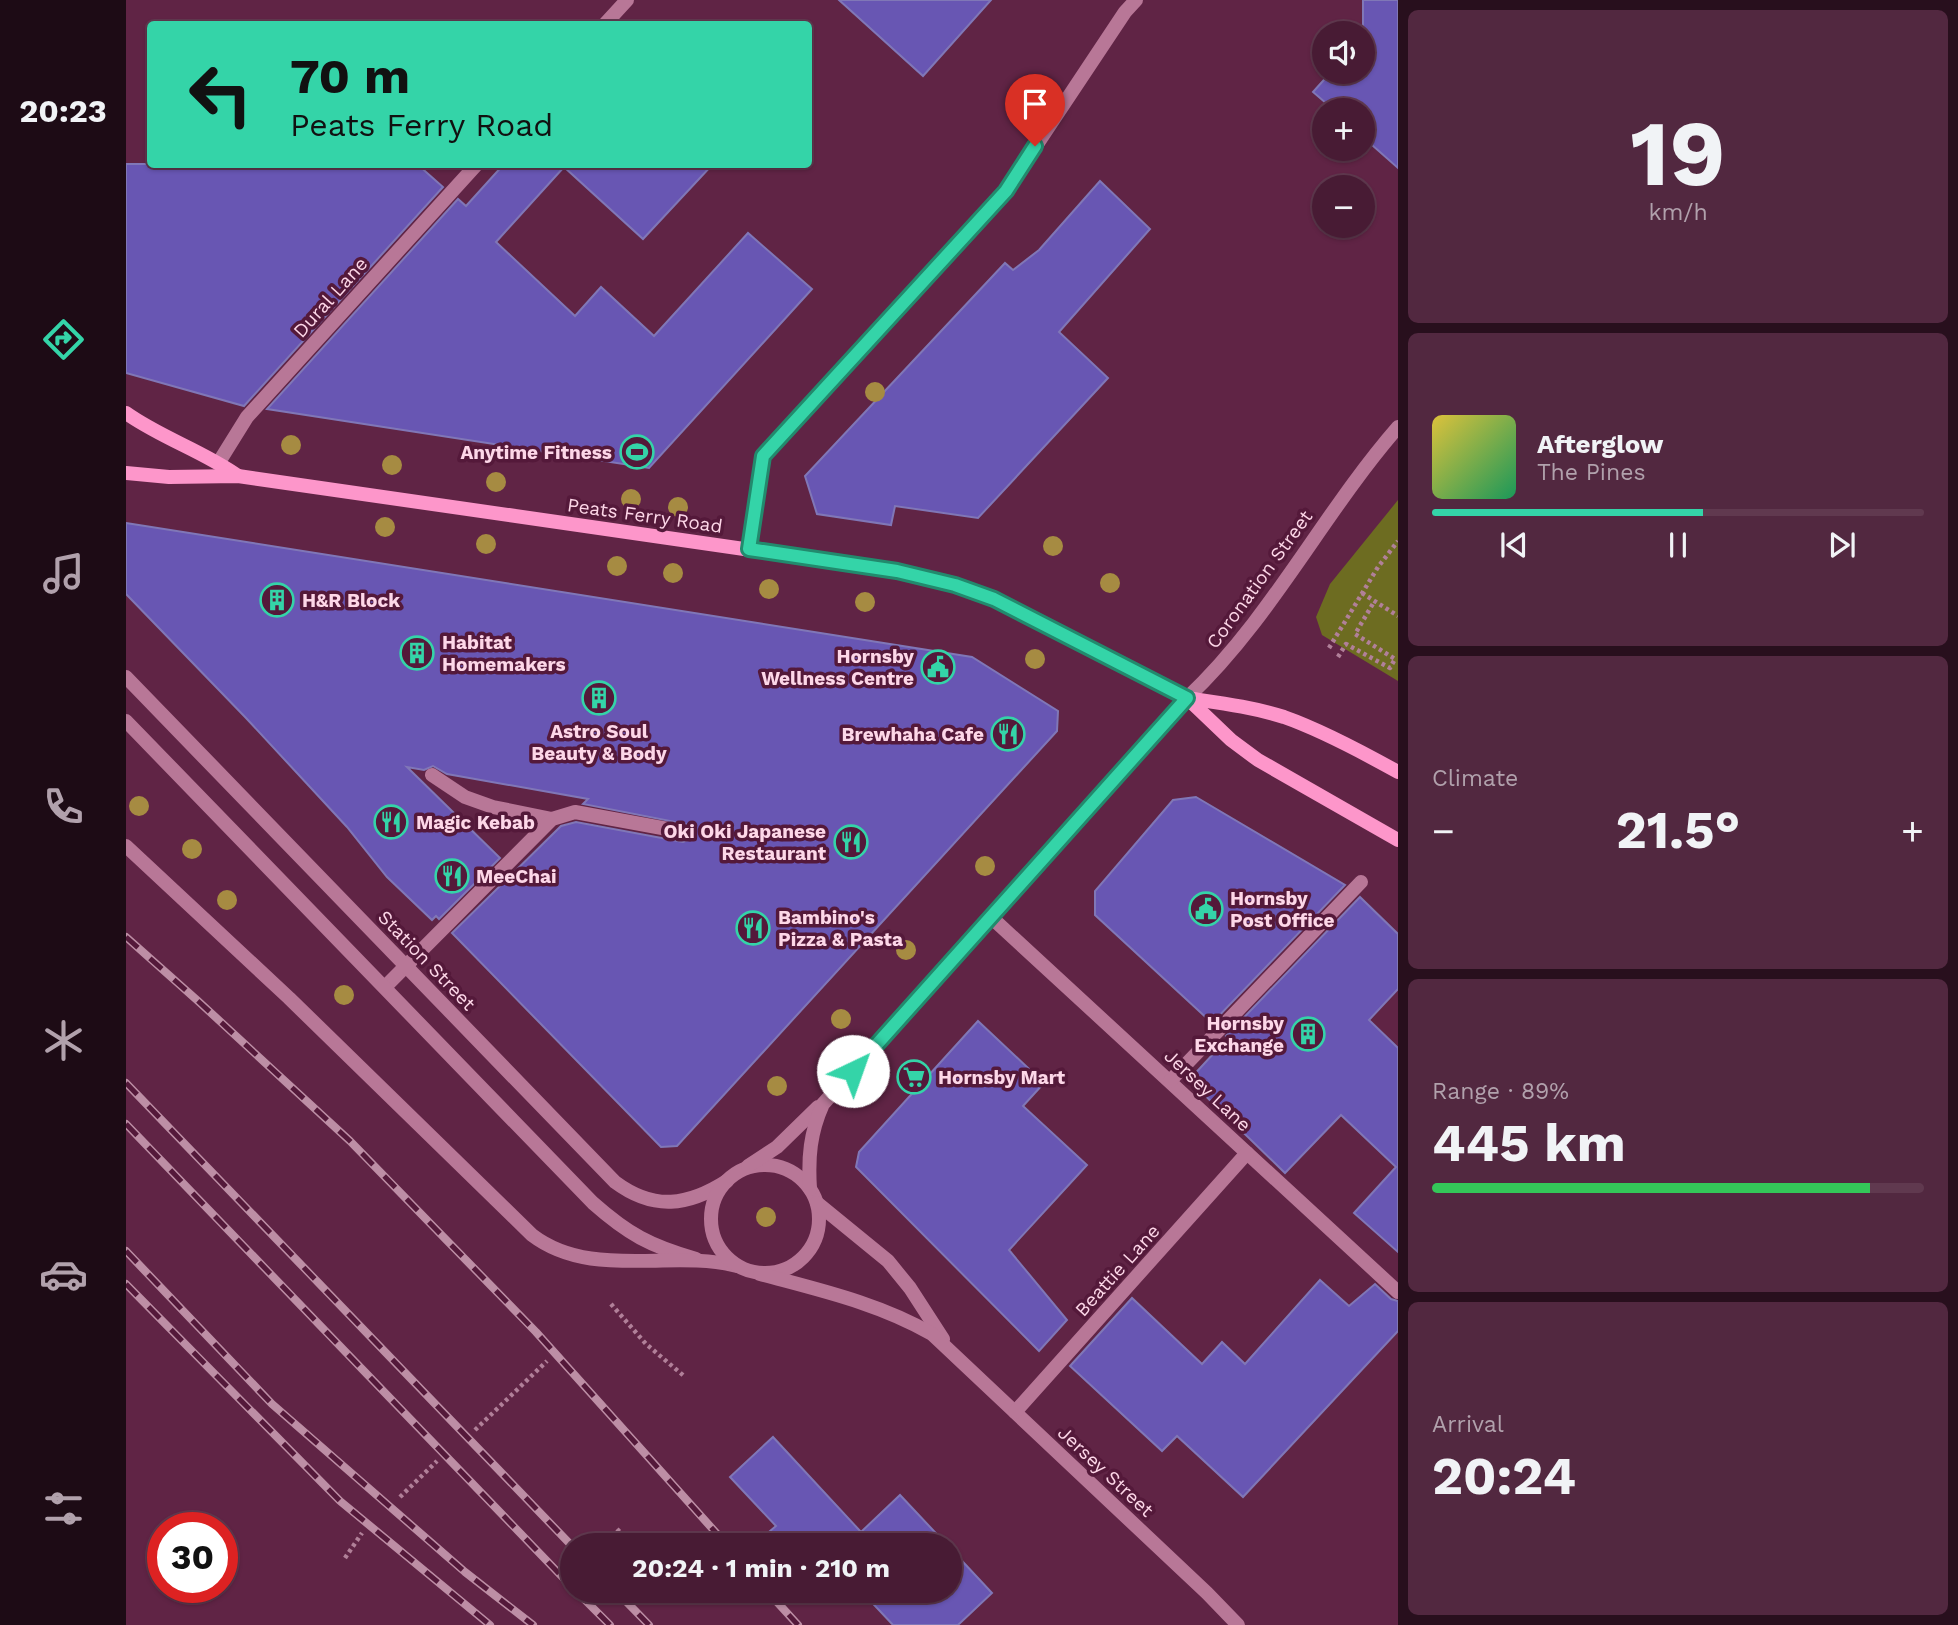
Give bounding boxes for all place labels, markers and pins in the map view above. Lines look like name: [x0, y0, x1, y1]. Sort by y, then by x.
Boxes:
pin: [1005, 74, 1065, 146]
sports icon: Anytime Fitness: [618, 433, 656, 471]
place label: Anytime Fitness: [460, 441, 612, 464]
building icon: H&R Block: [258, 581, 296, 619]
place label: H&R Block: [302, 589, 400, 612]
place label: Habitat Homemakers: [442, 631, 566, 676]
building icon: Habitat Homemakers: [398, 634, 436, 672]
place label: Hornsby Wellness Centre: [761, 645, 914, 690]
public building icon: Hornsby Wellness Centre: [919, 648, 957, 686]
building icon: Astro Soul Beauty & Body: [580, 679, 618, 717]
restaurant icon: Brewhaha Cafe: [989, 715, 1027, 753]
place label: Astro Soul Beauty & Body: [531, 720, 667, 765]
place label: Brewhaha Cafe: [842, 723, 984, 746]
restaurant icon: Magic Kebab: [372, 803, 410, 841]
place label: Magic Kebab: [416, 811, 535, 834]
place label: Oki Oki Japanese Restaurant: [664, 820, 827, 865]
restaurant icon: Oki Oki Japanese Restaurant: [832, 823, 870, 861]
restaurant icon: MeeChai: [433, 857, 471, 895]
place label: MeeChai: [476, 865, 556, 888]
place label: Hornsby Post Office: [1230, 887, 1334, 932]
public building icon: Hornsby Post Office: [1187, 890, 1225, 928]
place label: Bambino's Pizza & Pasta: [778, 906, 903, 951]
restaurant icon: Bambino's Pizza & Pasta: [734, 909, 772, 947]
place label: Hornsby Exchange: [1194, 1012, 1284, 1057]
building icon: Hornsby Exchange: [1289, 1015, 1327, 1053]
supermarket icon: Hornsby Mart: [895, 1058, 933, 1096]
place label: Hornsby Mart: [938, 1066, 1066, 1089]

